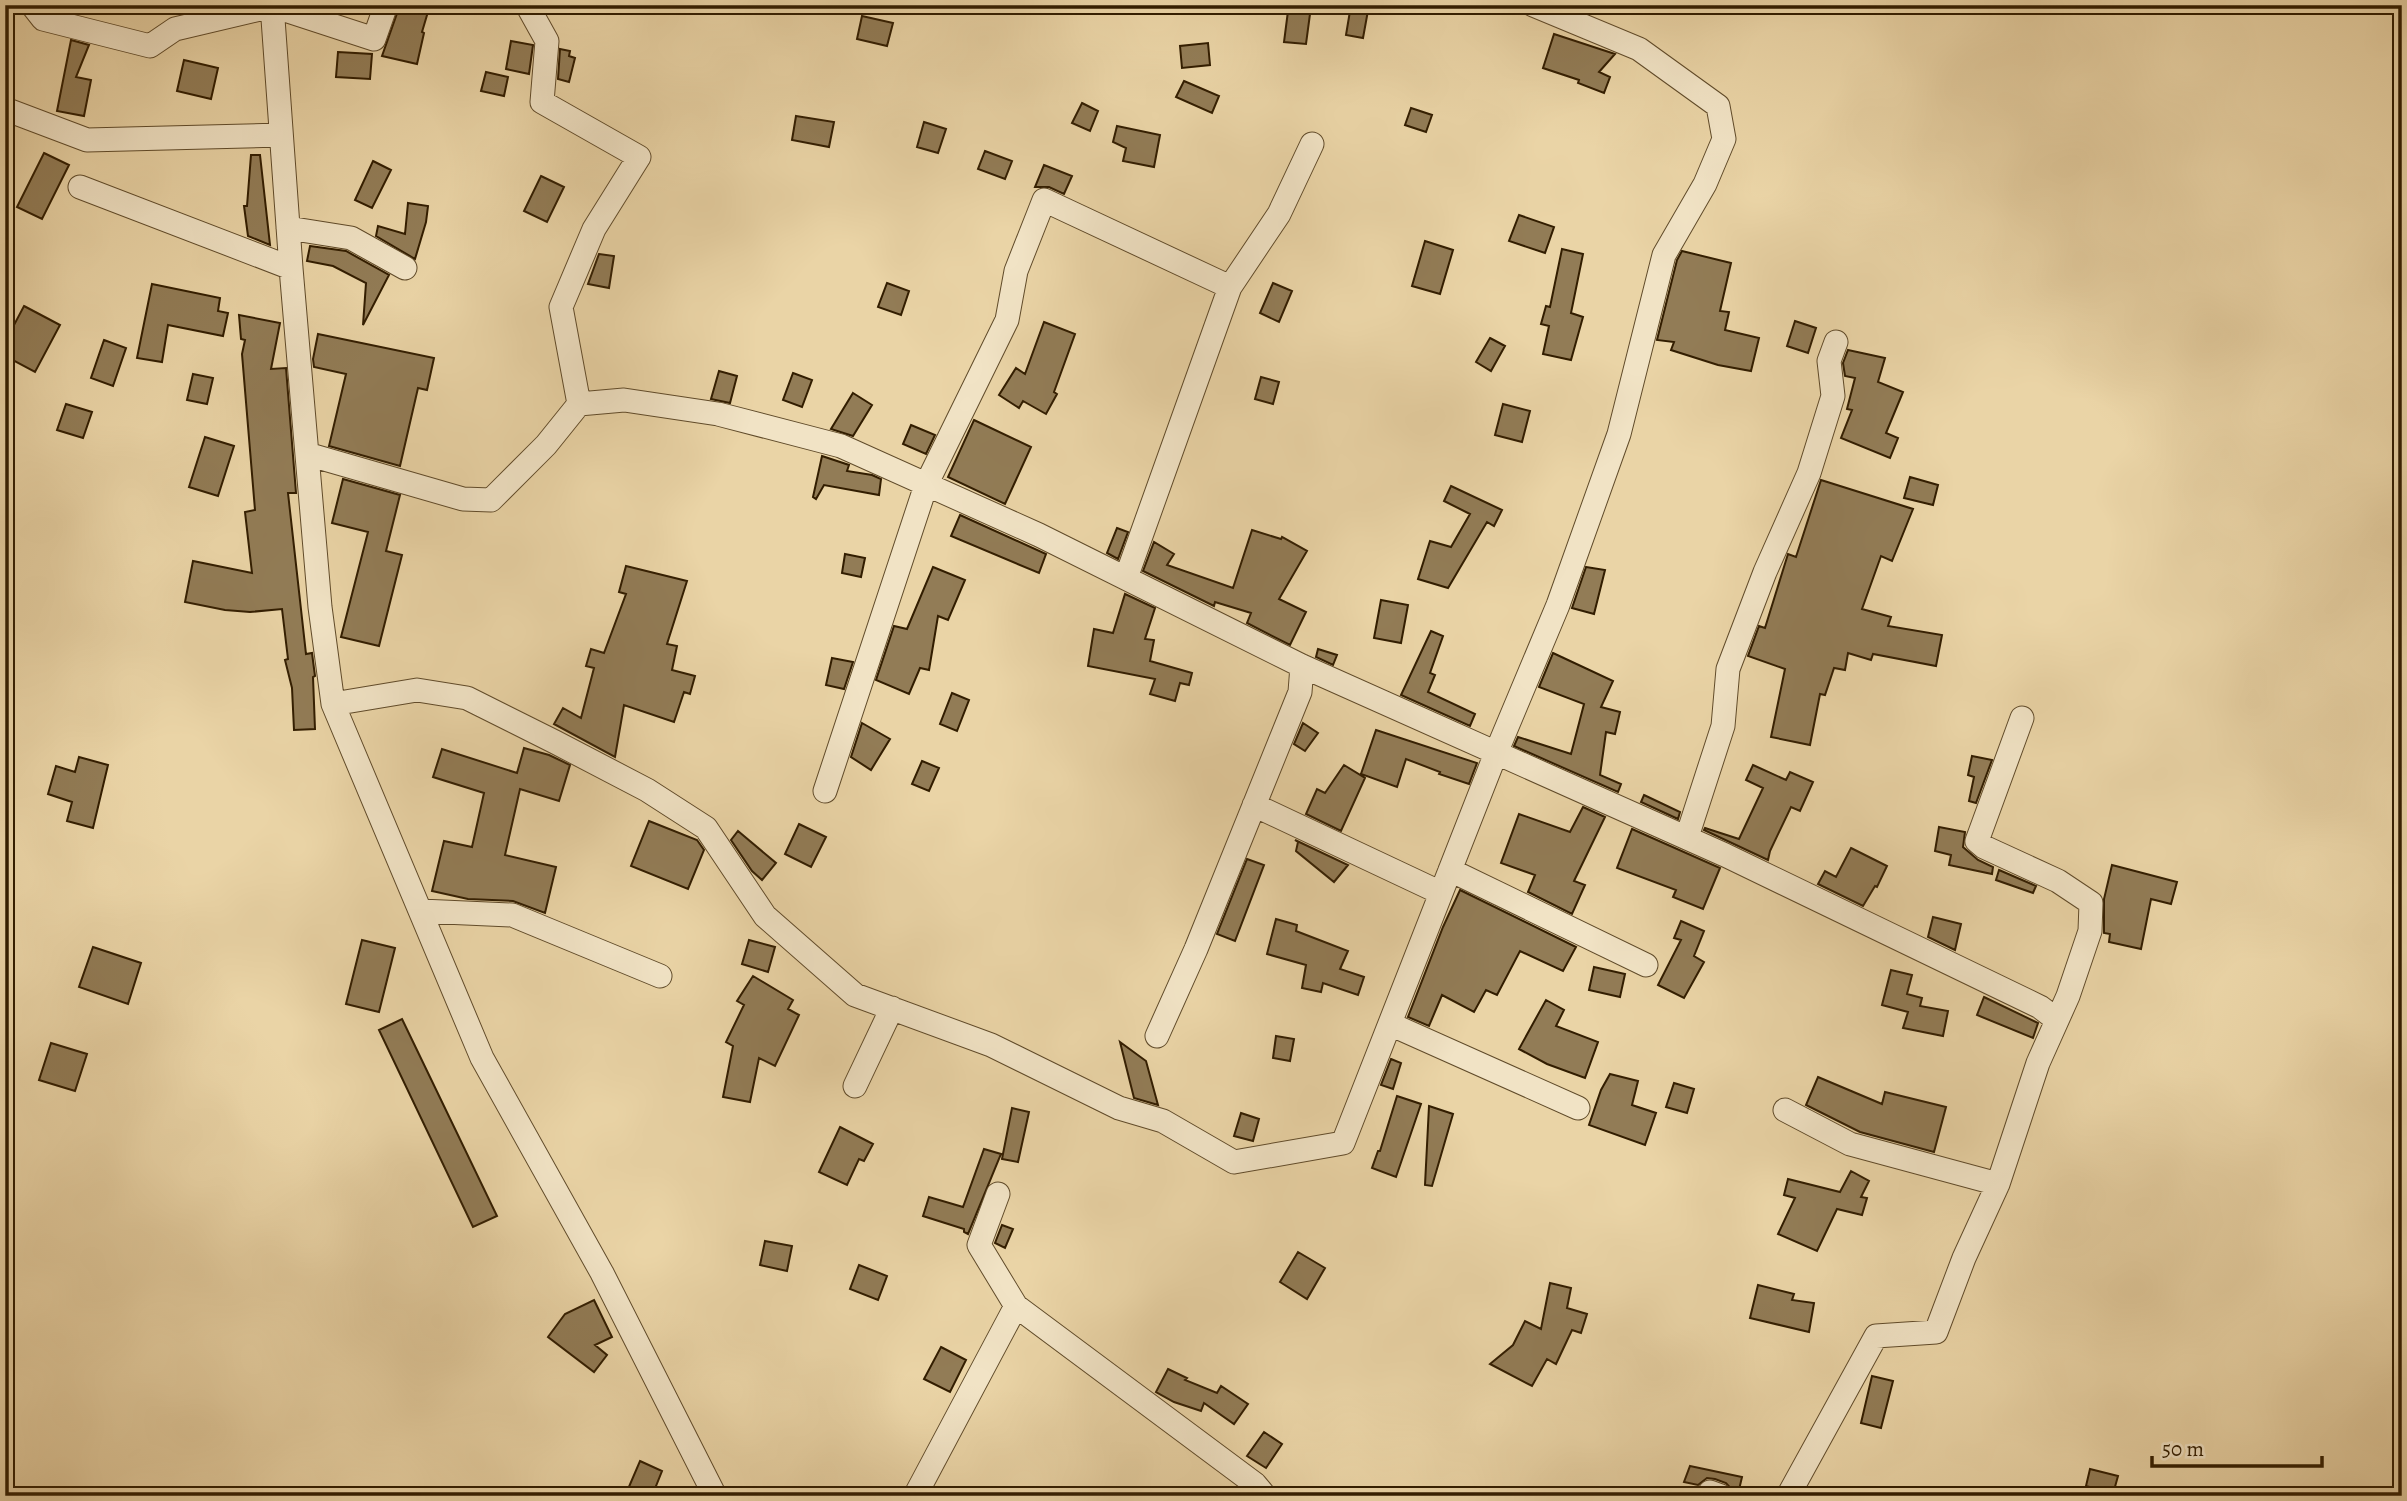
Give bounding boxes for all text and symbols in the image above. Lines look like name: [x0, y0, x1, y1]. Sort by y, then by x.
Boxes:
scale bar: [2152, 1424, 2321, 1468]
text: 50 m: [2162, 1435, 2204, 1463]

